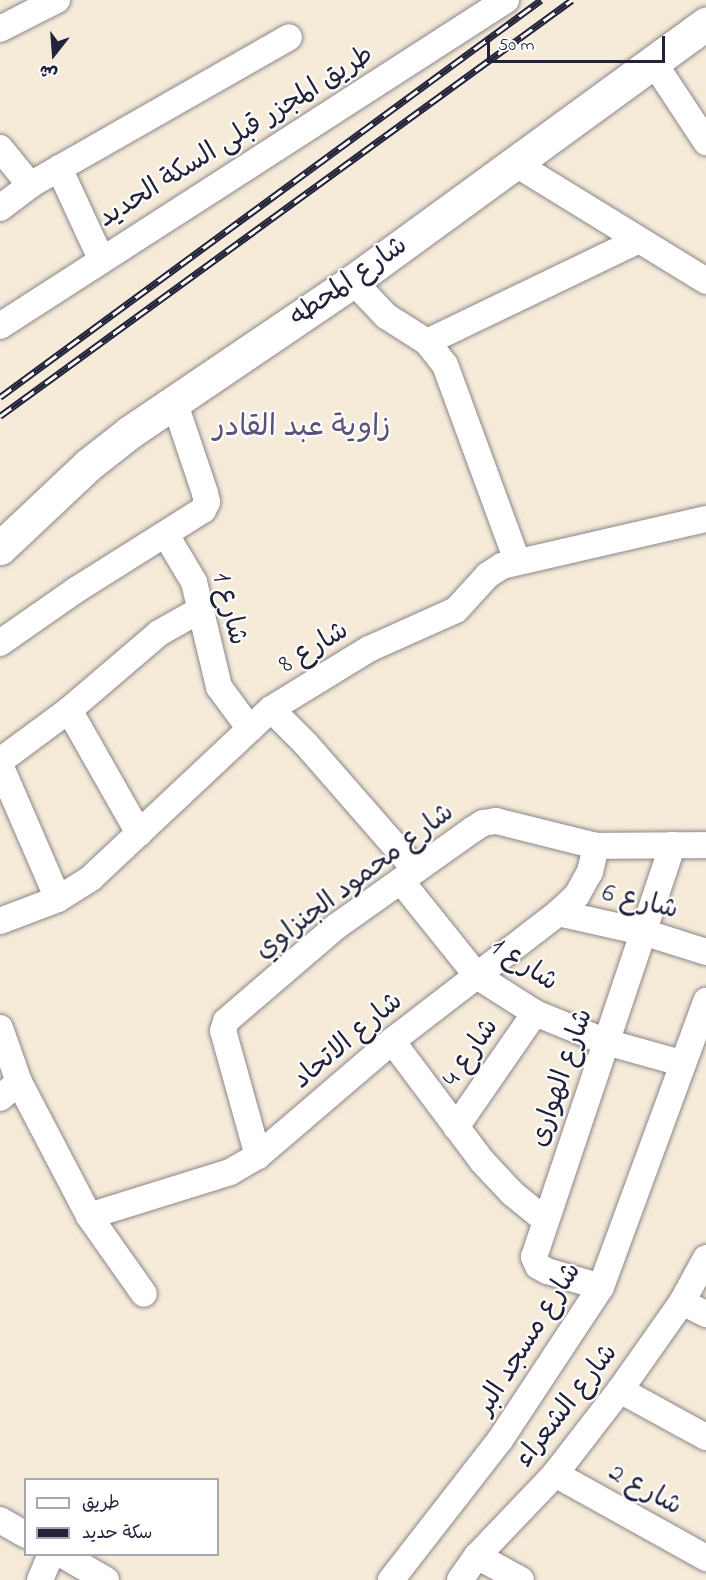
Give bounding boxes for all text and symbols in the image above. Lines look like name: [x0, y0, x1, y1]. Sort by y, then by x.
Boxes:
north arrow: [24, 24, 84, 84]
scale bar: [490, 24, 668, 62]
text: 50 m: [498, 33, 535, 59]
street label: طريق المجزر قبلى السكة الحديد: [92, 39, 380, 235]
text: ش: [37, 57, 61, 85]
street label: شارع المحطه: [284, 230, 414, 334]
district label: زاوية عبد القادر: [213, 410, 391, 446]
street label: شارع 1: [204, 569, 254, 649]
street label: شارع 8: [273, 615, 355, 681]
street label: شارع محمود الجنزاوي: [249, 797, 461, 967]
street label: شارع 6: [599, 877, 681, 927]
street label: شارع 1: [484, 931, 564, 999]
street label: شارع الاتحاد: [286, 986, 410, 1096]
street label: شارع الهوارى: [523, 1004, 601, 1152]
street label: شارع 4: [436, 1012, 506, 1094]
street label: شارع مسجد البر: [469, 1257, 589, 1421]
street label: شارع الشعراء: [509, 1338, 625, 1474]
street label: شارع 2: [603, 1457, 687, 1523]
legend: [24, 1478, 219, 1556]
text: طريق: [82, 1491, 120, 1517]
text: سكة حديد: [82, 1521, 152, 1547]

